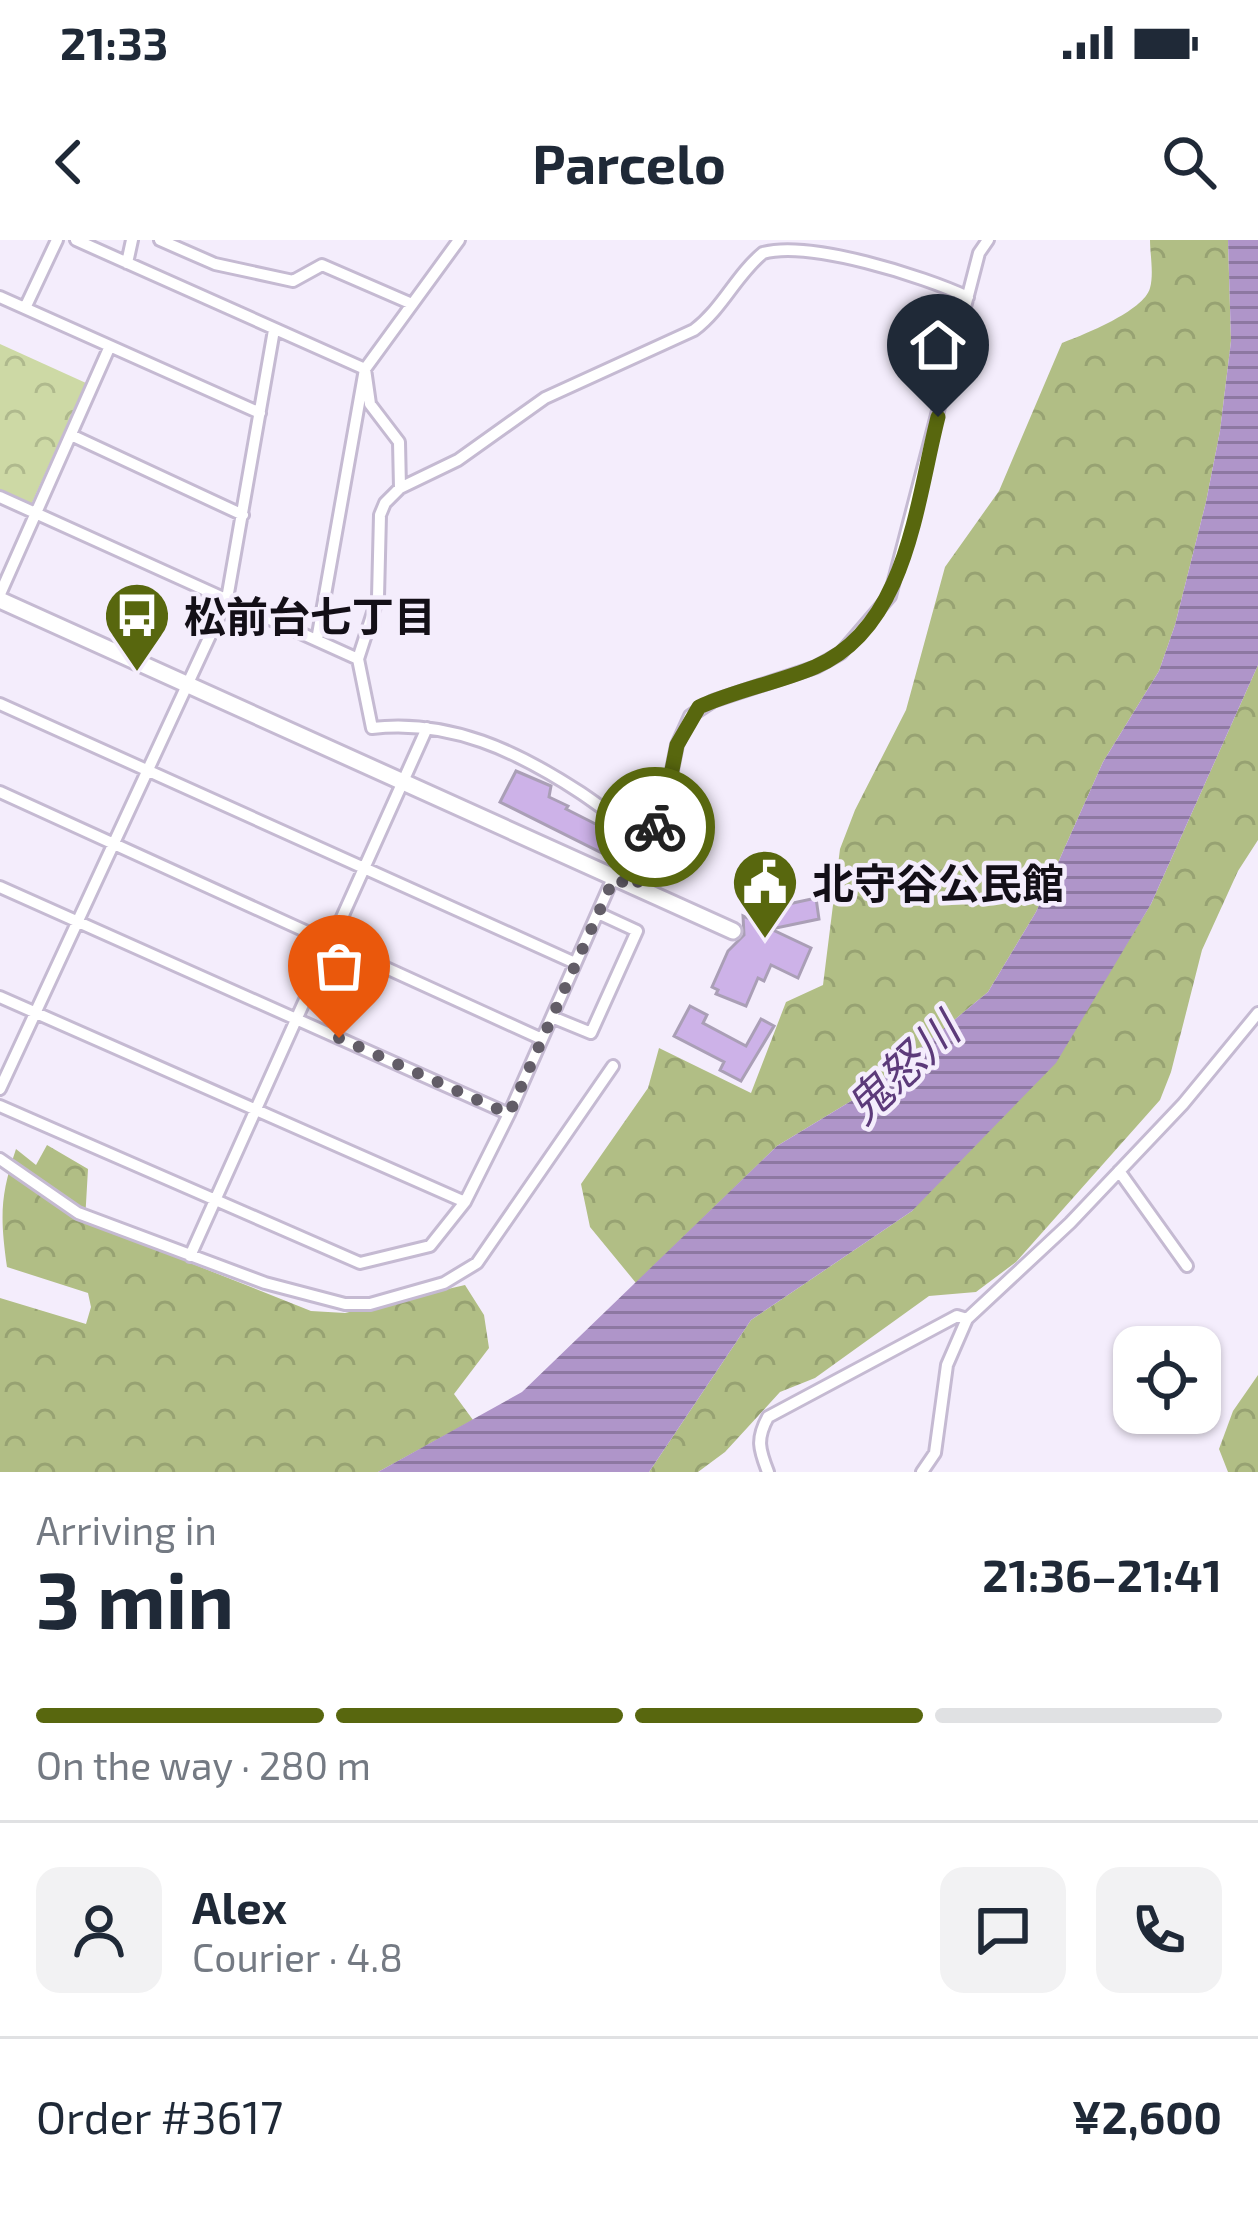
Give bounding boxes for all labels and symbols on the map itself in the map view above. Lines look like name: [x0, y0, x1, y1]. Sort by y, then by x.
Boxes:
pin: [887, 294, 989, 417]
bus stop icon: 松前台七丁目: [102, 580, 172, 674]
place label: 松前台七丁目: [184, 590, 436, 640]
courier: [595, 767, 715, 887]
public building icon: 北守谷公民館: [730, 847, 800, 941]
place label: 北守谷公民館: [812, 857, 1064, 907]
pin: [288, 915, 390, 1038]
water label: 鬼怒川: [833, 998, 972, 1133]

